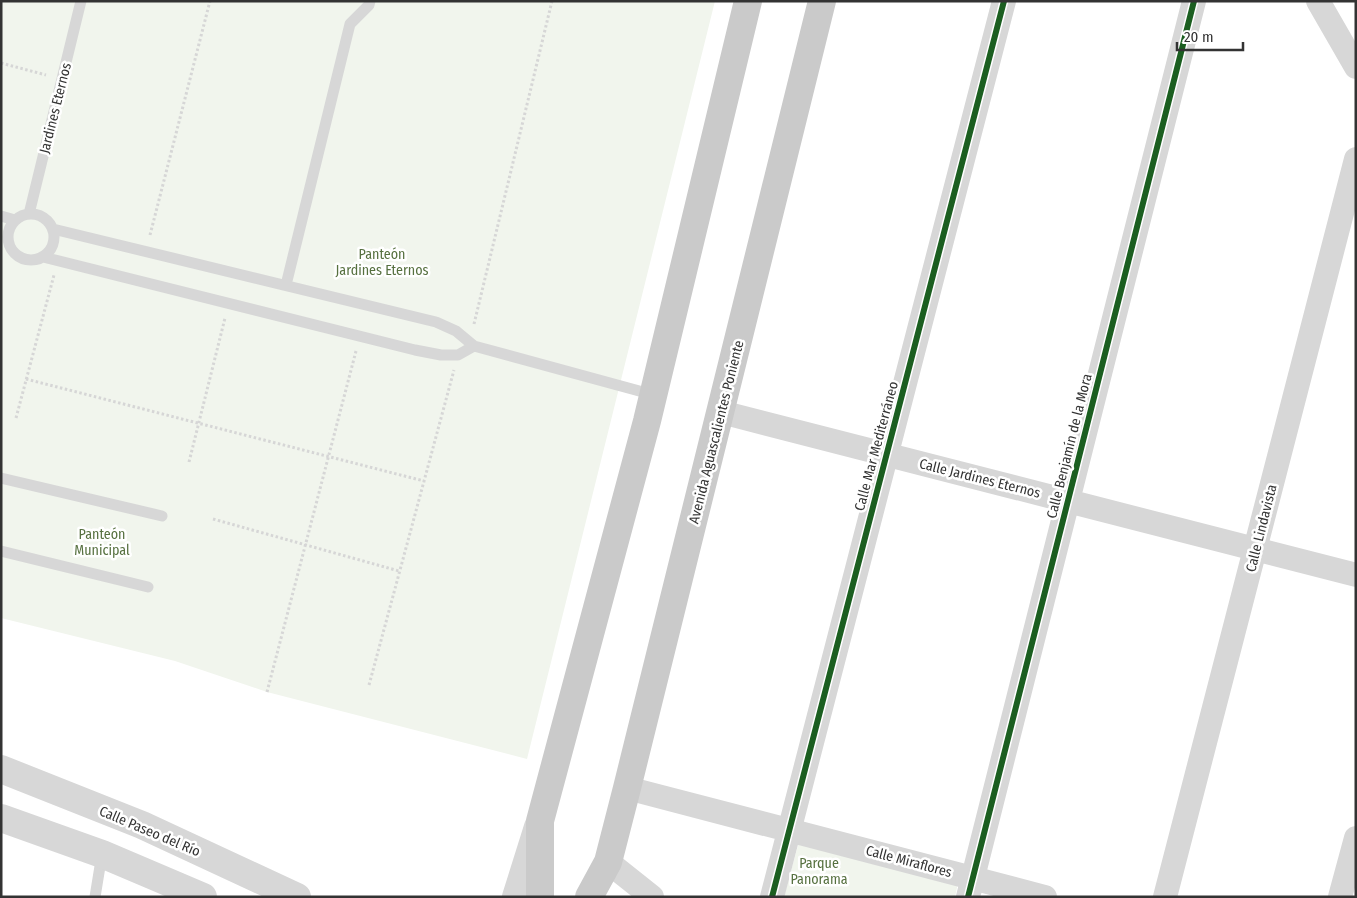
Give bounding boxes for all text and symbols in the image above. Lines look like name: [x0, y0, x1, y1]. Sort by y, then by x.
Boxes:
scale bar: [1177, 20, 1243, 52]
text: 20 m: [1184, 28, 1214, 46]
street label: Jardines Eternos: [36, 61, 75, 155]
park label: Panteón Jardines Eternos: [335, 246, 429, 279]
street label: Avenida Aguascalientes Poniente: [685, 339, 748, 526]
street label: Calle Benjamín de la Mora: [1043, 372, 1096, 520]
street label: Calle Mar Mediterráneo: [851, 380, 902, 513]
street label: Calle Jardines Eternos: [918, 455, 1042, 502]
street label: Calle Lindavista: [1242, 482, 1281, 574]
park label: Panteón Municipal: [74, 526, 130, 559]
street label: Calle Paseo del Río: [97, 803, 203, 860]
street label: Calle Miraflores: [864, 842, 954, 881]
park label: Parque Panorama: [790, 855, 848, 888]

